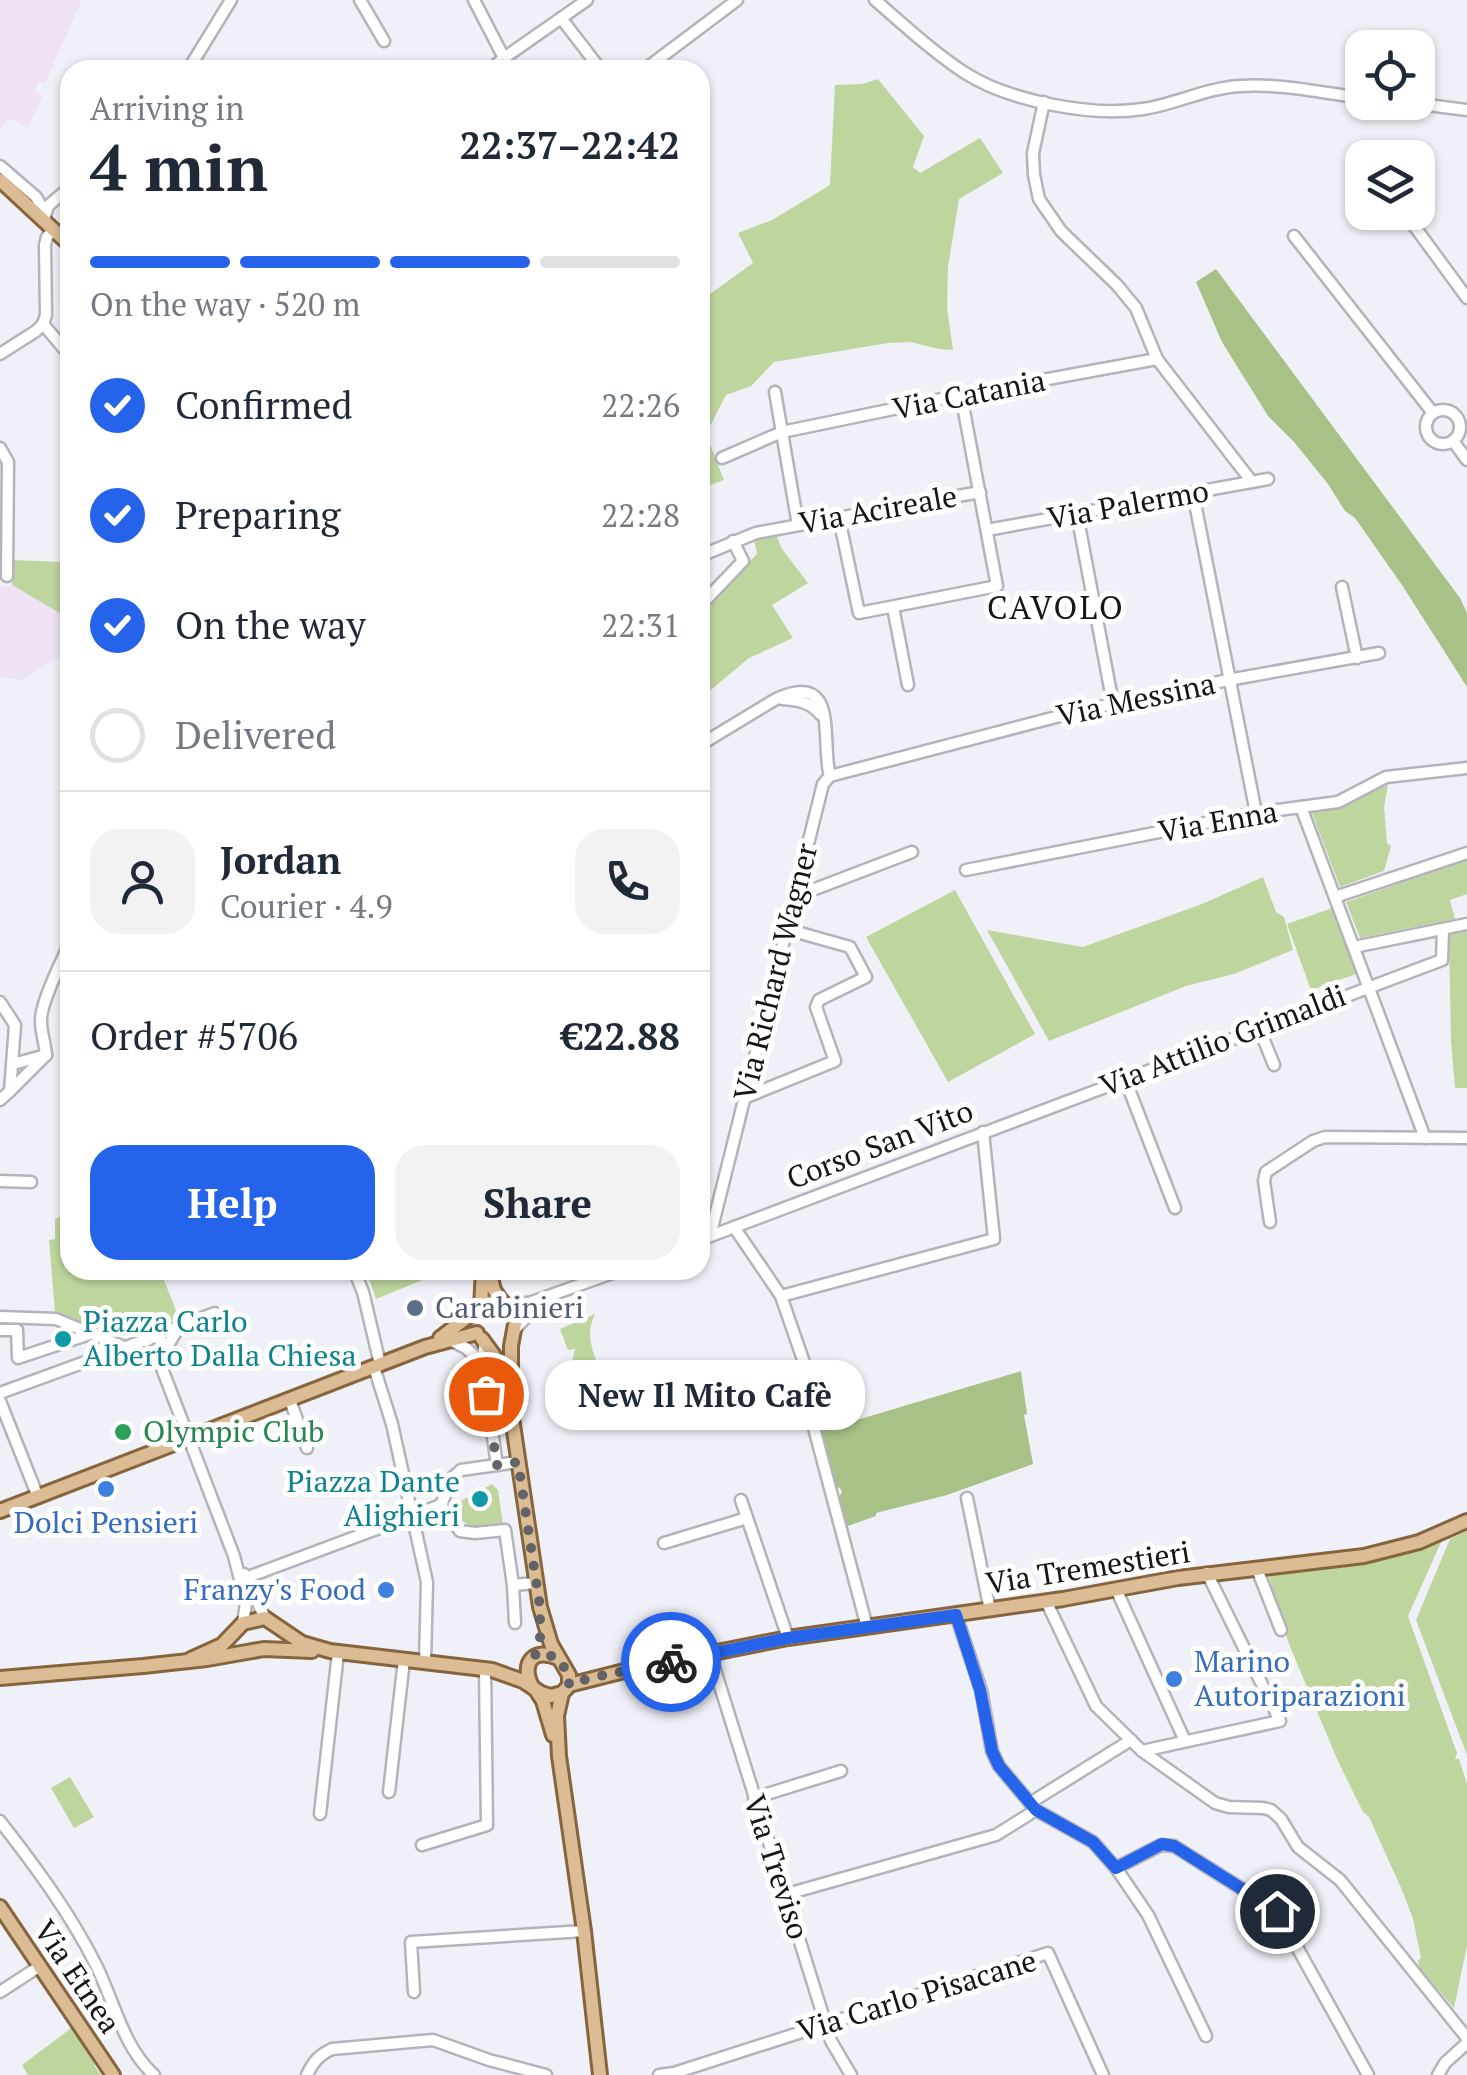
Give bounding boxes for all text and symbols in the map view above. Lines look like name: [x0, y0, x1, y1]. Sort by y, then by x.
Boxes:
map controls: [1345, 30, 1435, 230]
button: locate: [1345, 30, 1435, 120]
text: Arriving in: [90, 87, 244, 129]
text: 22:37–22:42: [459, 120, 680, 170]
text: 4 min: [90, 123, 268, 210]
button: layers: [1345, 140, 1435, 230]
text: On the way · 520 m: [90, 283, 360, 325]
street label: Via Catania: [889, 360, 1049, 428]
icon: check: [90, 378, 145, 433]
text: Confirmed: [175, 380, 353, 430]
text: 22:26: [601, 384, 680, 426]
street label: Via Palermo: [1044, 470, 1212, 538]
street label: Via Acireale: [796, 475, 960, 543]
icon: check: [90, 488, 145, 543]
text: Preparing: [175, 490, 341, 540]
text: 22:28: [601, 494, 680, 536]
district label: CAVOLO: [987, 586, 1125, 628]
icon: check: [90, 598, 145, 653]
text: On the way: [175, 600, 366, 650]
text: 22:31: [601, 604, 680, 646]
street label: Via Messina: [1053, 663, 1219, 735]
text: Delivered: [175, 710, 336, 760]
street label: Via Enna: [1155, 791, 1281, 851]
button: person: [90, 829, 195, 934]
button: phone: [575, 829, 680, 934]
text: Jordan: [220, 835, 341, 885]
street label: Via Richard Wagner: [724, 838, 826, 1105]
text: Courier · 4.9: [220, 885, 392, 927]
street label: Via Attilio Grimaldi: [1094, 975, 1351, 1105]
text: Order #5706: [90, 1011, 298, 1061]
text: €22.88: [561, 1011, 680, 1061]
street label: Corso San Vito: [781, 1090, 978, 1198]
button: Help: [90, 1145, 375, 1260]
button: Share: [395, 1145, 680, 1260]
place label: Carabinieri: [435, 1287, 584, 1327]
marker: Carabinieri: [404, 1297, 426, 1319]
place label: Piazza Carlo Alberto Dalla Chiesa: [83, 1301, 357, 1375]
marker: Piazza Carlo Alberto Dalla Chiesa: [52, 1328, 74, 1350]
pin: [444, 1352, 529, 1437]
callout: New Il Mito Cafè: [546, 1359, 866, 1429]
icon: bag: [459, 1367, 514, 1422]
text: New Il Mito Cafè: [578, 1374, 832, 1416]
place label: Olympic Club: [143, 1411, 324, 1451]
marker: Olympic Club: [112, 1421, 134, 1443]
place label: Piazza Dante Alighieri: [286, 1461, 460, 1535]
marker: Dolci Pensieri: [95, 1478, 117, 1500]
marker: Piazza Dante Alighieri: [469, 1488, 491, 1510]
place label: Dolci Pensieri: [14, 1502, 198, 1542]
street label: Via Tremestieri: [983, 1531, 1193, 1603]
place label: Franzy's Food: [184, 1569, 366, 1609]
marker: Franzy's Food: [375, 1579, 397, 1601]
courier: [621, 1612, 721, 1712]
icon: bike: [644, 1635, 699, 1690]
place label: Marino Autoriparazioni: [1194, 1641, 1406, 1715]
marker: Marino Autoriparazioni: [1163, 1668, 1185, 1690]
street label: Via Treviso: [735, 1789, 819, 1944]
pin: [1235, 1869, 1320, 1954]
icon: home: [1250, 1884, 1305, 1939]
street label: Via Etnea: [25, 1912, 130, 2041]
street label: Via Carlo Pisacane: [792, 1940, 1041, 2050]

